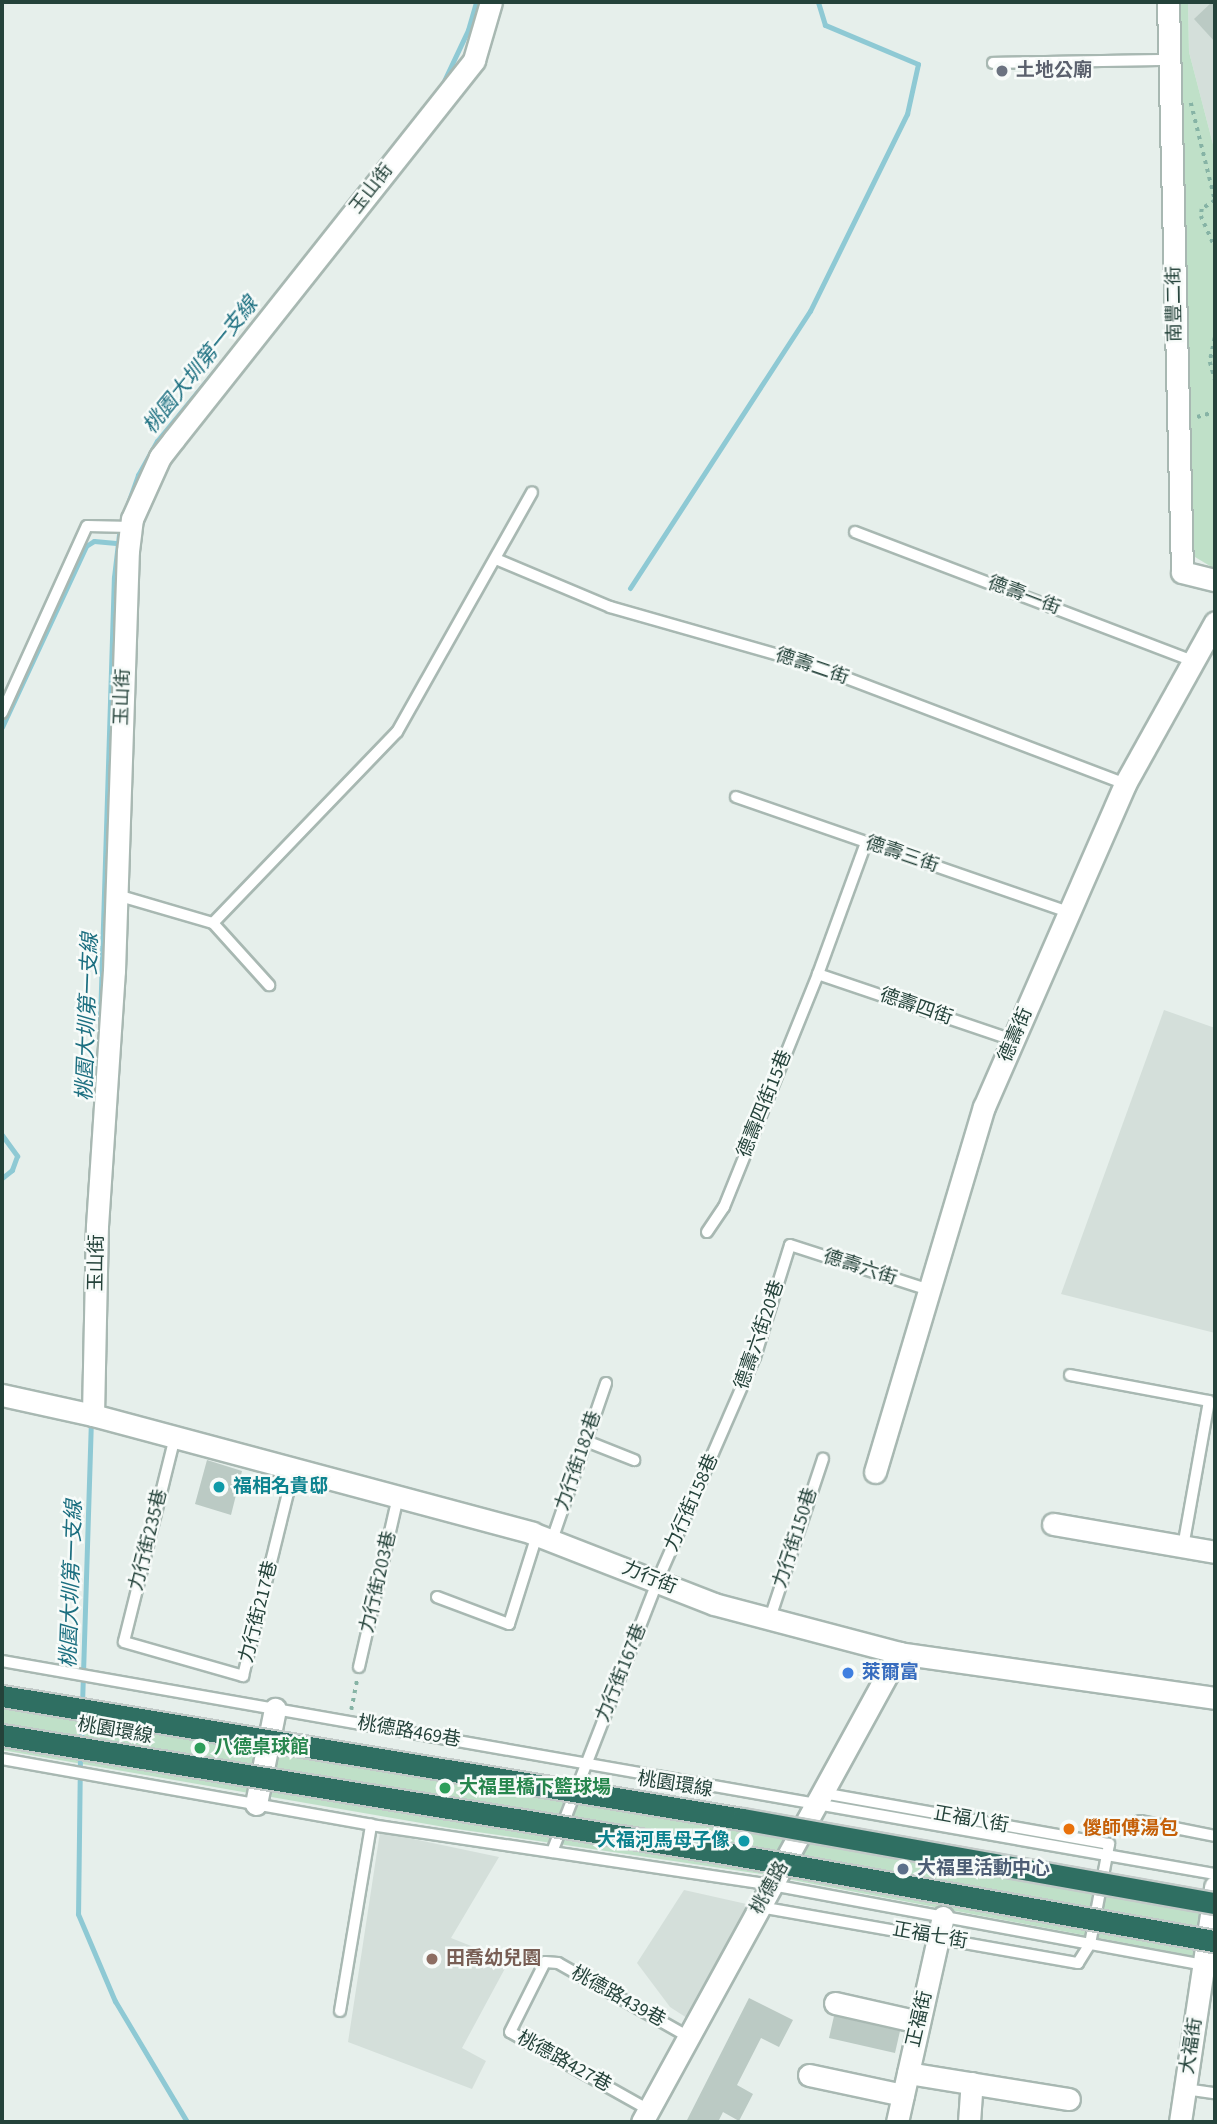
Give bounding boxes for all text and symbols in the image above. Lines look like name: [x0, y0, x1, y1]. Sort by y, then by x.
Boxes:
place label: 土地公廟: [1016, 60, 1092, 82]
marker: 土地公廟: [994, 63, 1010, 79]
street label: 玉山街: [345, 160, 399, 218]
street label: 南豐二街: [1163, 266, 1187, 342]
water label: 桃園大圳第一支線: [137, 292, 263, 438]
street label: 德壽一街: [984, 572, 1064, 620]
street label: 德壽二街: [772, 644, 852, 690]
street label: 玉山街: [111, 668, 135, 726]
street label: 德壽三街: [862, 832, 942, 878]
water label: 桃園大圳第一支線: [71, 933, 103, 1101]
street label: 德壽四街: [876, 984, 956, 1030]
street label: 德壽街: [994, 1004, 1038, 1066]
street label: 德壽四街15巷: [733, 1047, 797, 1161]
street label: 玉山街: [85, 1234, 109, 1292]
street label: 德壽六街: [820, 1245, 900, 1291]
street label: 德壽六街20巷: [731, 1277, 789, 1393]
street label: 力行街182巷: [551, 1408, 607, 1514]
street label: 力行街158巷: [660, 1451, 724, 1555]
place label: 福相名貴邸: [233, 1476, 328, 1498]
marker: 福相名貴邸: [211, 1479, 227, 1495]
street label: 力行街150巷: [769, 1485, 823, 1591]
street label: 力行街235巷: [125, 1487, 173, 1593]
water label: 桃園大圳第一支線: [55, 1500, 87, 1668]
street label: 力行街203巷: [356, 1529, 402, 1635]
street label: 力行街: [618, 1557, 680, 1599]
street label: 力行街217巷: [235, 1559, 283, 1665]
street label: 力行街167巷: [592, 1620, 652, 1726]
place label: 萊爾富: [862, 1662, 919, 1684]
marker: 萊爾富: [840, 1665, 856, 1681]
street label: 桃德路469巷: [356, 1712, 462, 1752]
street label: 桃園環線: [76, 1713, 154, 1749]
place label: 八德桌球館: [214, 1737, 309, 1759]
marker: 八德桌球館: [192, 1740, 208, 1756]
street label: 桃園環線: [636, 1768, 714, 1802]
place label: 大福里橋下籃球場: [459, 1777, 611, 1799]
marker: 大福里橋下籃球場: [437, 1780, 453, 1796]
street label: 正福八街: [932, 1802, 1010, 1838]
place label: 儍師傅湯包: [1083, 1818, 1178, 1840]
marker: 儍師傅湯包: [1061, 1821, 1077, 1837]
place label: 大福河馬母子像: [597, 1830, 730, 1852]
marker: 大福河馬母子像: [736, 1833, 752, 1849]
street label: 桃德路: [746, 1858, 794, 1918]
place label: 大福里活動中心: [917, 1858, 1050, 1880]
marker: 大福里活動中心: [895, 1861, 911, 1877]
street label: 正福七街: [891, 1918, 969, 1954]
place label: 田喬幼兒園: [446, 1948, 541, 1970]
marker: 田喬幼兒園: [424, 1951, 440, 1967]
street label: 桃德路439巷: [567, 1962, 669, 2032]
street label: 正福街: [902, 1989, 938, 2049]
street label: 大福街: [1176, 2016, 1208, 2076]
street label: 桃德路427巷: [513, 2027, 615, 2097]

